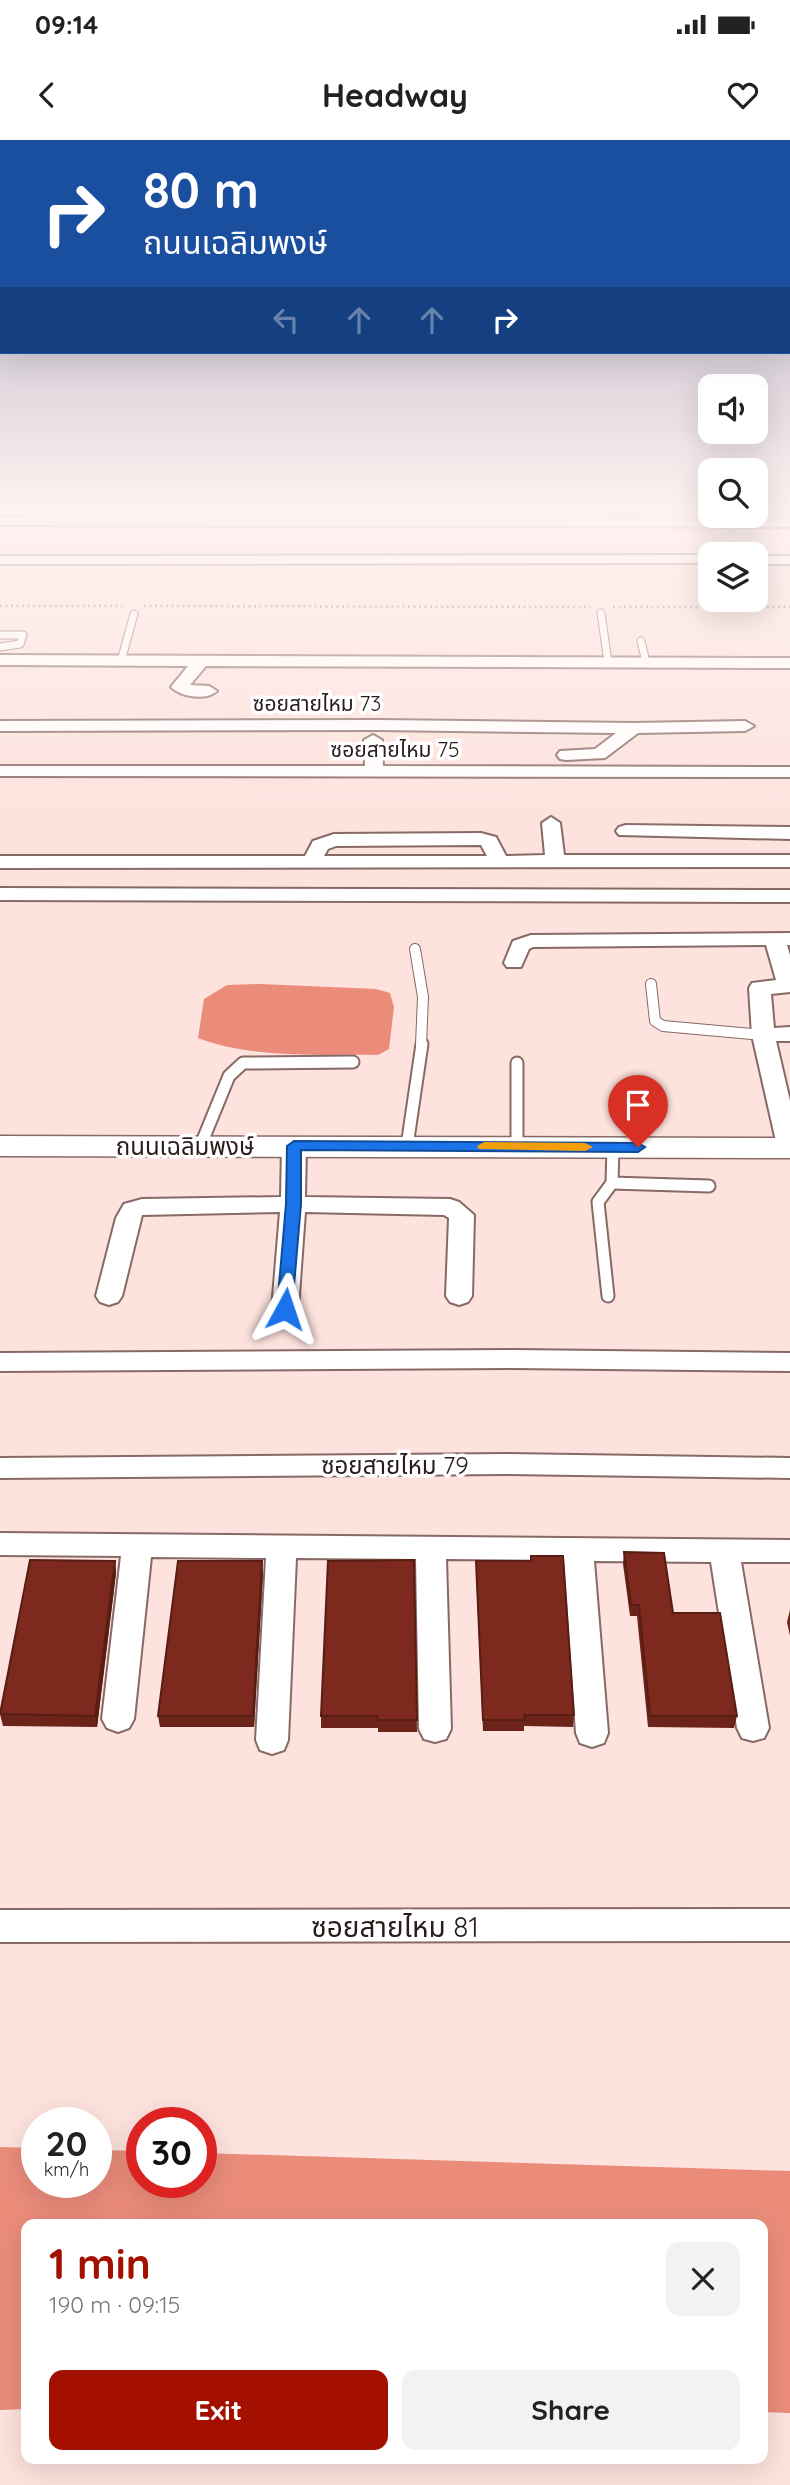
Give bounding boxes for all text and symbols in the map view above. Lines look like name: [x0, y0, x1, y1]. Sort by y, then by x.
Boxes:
text: 09:14: [35, 8, 98, 41]
text: Headway: [322, 75, 468, 115]
icon: back: [28, 76, 66, 114]
icon: heart: [724, 76, 762, 114]
text: 80 m: [143, 159, 259, 220]
icon: right: [28, 168, 119, 259]
text: ถนนเฉลิมพงษ์: [143, 222, 328, 262]
icon: left: [267, 301, 305, 339]
icon: ahead: [340, 301, 378, 339]
icon: ahead: [413, 301, 451, 339]
icon: right: [486, 301, 524, 339]
map controls: [698, 374, 768, 612]
button: sound: [698, 374, 768, 444]
button: search: [698, 458, 768, 528]
button: layers: [698, 542, 768, 612]
street label: ซอยสายไหม 73: [253, 690, 381, 716]
street label: ซอยสายไหม 75: [331, 736, 459, 762]
pin: [608, 1075, 668, 1147]
icon: arrive: [619, 1086, 657, 1124]
street label: ถนนเฉลิมพงษ์: [116, 1131, 254, 1161]
position arrow: [248, 1272, 322, 1346]
street label: ซอยสายไหม 79: [321, 1450, 469, 1480]
street label: ซอยสายไหม 81: [311, 1909, 479, 1944]
speed limit sign: 30: [126, 2107, 217, 2198]
text: 20: [46, 2121, 87, 2165]
text: km/h: [44, 2158, 89, 2181]
text: 1 min: [49, 2237, 151, 2290]
button: close: [666, 2242, 740, 2316]
text: 190 m · 09:15: [49, 2290, 180, 2319]
button: Exit: [49, 2370, 388, 2450]
button: Share: [402, 2370, 740, 2450]

